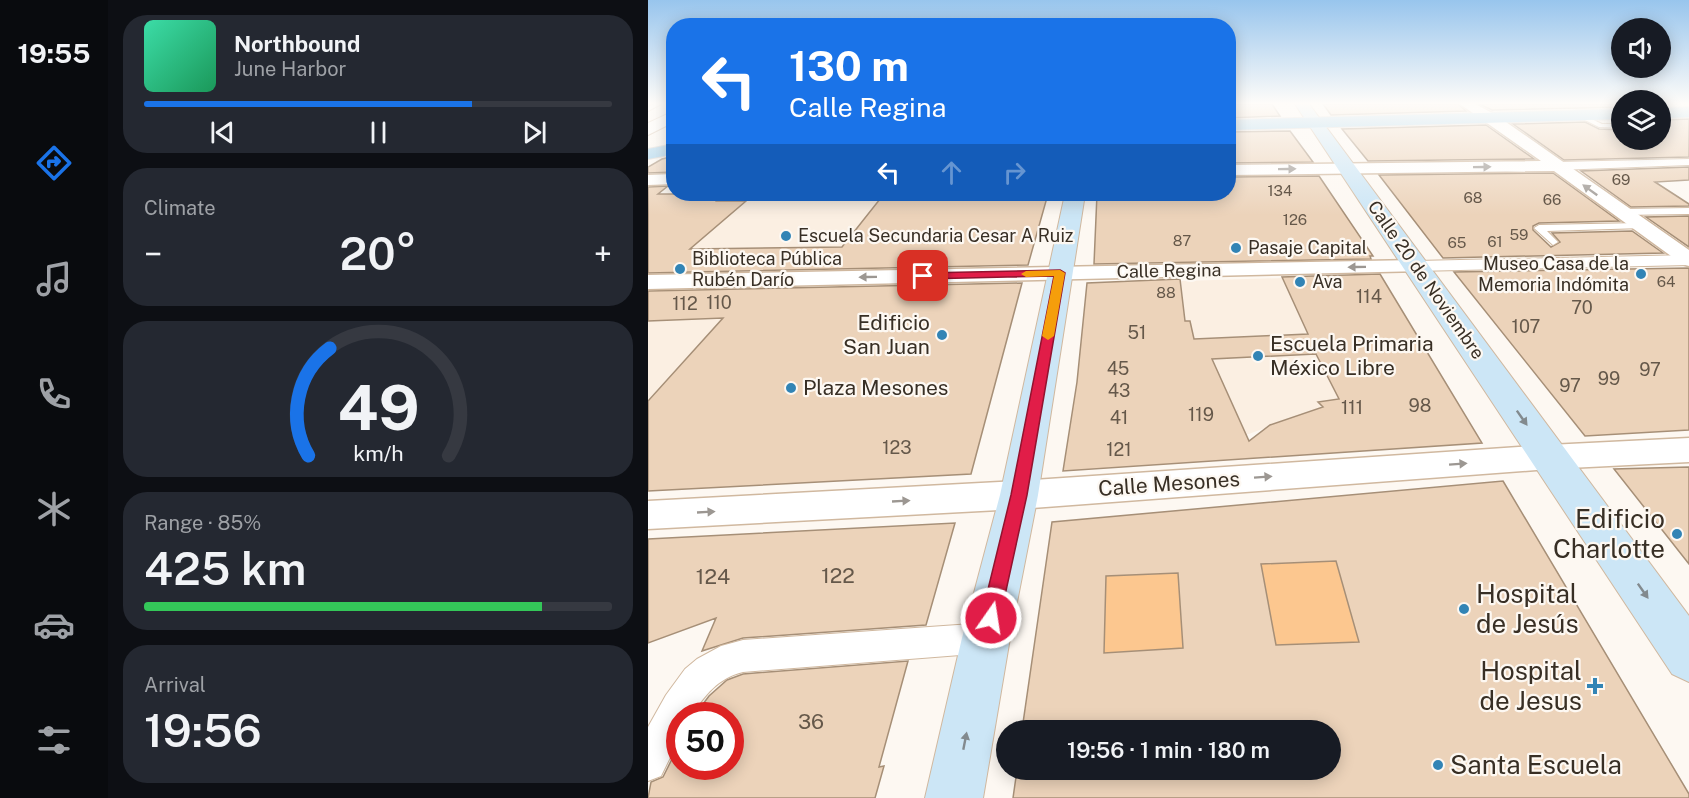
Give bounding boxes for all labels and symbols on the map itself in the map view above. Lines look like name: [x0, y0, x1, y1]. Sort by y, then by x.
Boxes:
one-way arrow: [1472, 162, 1491, 172]
one-way arrow: [1277, 164, 1296, 174]
house number: 69: [1612, 171, 1630, 188]
house number: 134: [1268, 182, 1292, 199]
one-way arrow: [1583, 184, 1598, 196]
house number: 68: [1464, 189, 1482, 206]
house number: 66: [1543, 191, 1561, 208]
street label: Calle 20 de Noviembre: [1364, 196, 1489, 363]
house number: 126: [1283, 211, 1307, 228]
place label: Escuela Secundaria Cesar A Ruiz: [798, 225, 1074, 246]
house number: 59: [1510, 226, 1528, 243]
marker: Escuela Secundaria Cesar A Ruiz: [779, 229, 793, 243]
house number: 87: [1173, 232, 1191, 249]
house number: 61: [1487, 233, 1503, 250]
house number: 65: [1448, 234, 1466, 251]
place label: Pasaje Capital: [1248, 237, 1367, 258]
marker: Pasaje Capital: [1229, 241, 1243, 255]
place label: Biblioteca Pública Rubén Darío: [692, 248, 842, 290]
pin: [897, 250, 948, 301]
place label: Museo Casa de la Memoria Indómita: [1478, 253, 1629, 295]
street label: Calle Regina: [1116, 259, 1222, 282]
marker: Biblioteca Pública Rubén Darío: [673, 262, 687, 276]
one-way arrow: [1348, 263, 1367, 272]
marker: Museo Casa de la Memoria Indómita: [1634, 267, 1648, 281]
place label: Ava: [1312, 271, 1343, 292]
one-way arrow: [859, 272, 878, 282]
house number: 64: [1657, 273, 1675, 290]
marker: Ava: [1293, 275, 1307, 289]
house number: 88: [1156, 284, 1176, 301]
house number: 114: [1356, 286, 1382, 307]
house number: 110: [706, 292, 732, 313]
house number: 112: [672, 293, 698, 314]
house number: 70: [1571, 297, 1593, 318]
place label: Edificio San Juan: [843, 310, 930, 359]
house number: 107: [1512, 316, 1540, 337]
house number: 51: [1128, 322, 1146, 343]
marker: Edificio San Juan: [935, 328, 949, 342]
place label: Escuela Primaria México Libre: [1270, 331, 1434, 380]
marker: Escuela Primaria México Libre: [1251, 349, 1265, 363]
house number: 45: [1107, 358, 1129, 379]
house number: 97: [1639, 359, 1661, 380]
house number: 99: [1598, 368, 1620, 389]
place label: Plaza Mesones: [803, 375, 948, 400]
house number: 97: [1559, 375, 1581, 396]
house number: 43: [1108, 380, 1130, 401]
marker: Plaza Mesones: [784, 381, 798, 395]
house number: 98: [1409, 395, 1431, 416]
house number: 111: [1341, 397, 1363, 418]
house number: 119: [1188, 404, 1214, 425]
house number: 41: [1110, 407, 1128, 428]
one-way arrow: [1516, 410, 1527, 426]
house number: 123: [882, 437, 912, 458]
house number: 121: [1106, 439, 1132, 460]
one-way arrow: [1448, 459, 1467, 468]
street label: Calle Mesones: [1097, 466, 1241, 501]
one-way arrow: [1254, 473, 1273, 482]
one-way arrow: [892, 497, 911, 506]
place label: Edificio Charlotte: [1553, 503, 1665, 564]
one-way arrow: [697, 507, 716, 516]
marker: Edificio Charlotte: [1670, 527, 1684, 541]
house number: 122: [821, 563, 855, 588]
house number: 124: [696, 564, 730, 589]
place label: Hospital de Jesús: [1476, 578, 1579, 639]
one-way arrow: [1637, 583, 1649, 599]
position arrow: [959, 586, 1023, 650]
marker: Hospital de Jesús: [1457, 602, 1471, 616]
place label: Hospital de Jesus: [1479, 655, 1582, 716]
marker: Hospital de Jesus: [1586, 677, 1604, 695]
speed limit sign: 50: [666, 702, 744, 780]
house number: 36: [798, 709, 824, 734]
one-way arrow: [961, 731, 970, 750]
place label: Santa Escuela: [1450, 749, 1622, 780]
marker: Santa Escuela: [1431, 758, 1445, 772]

